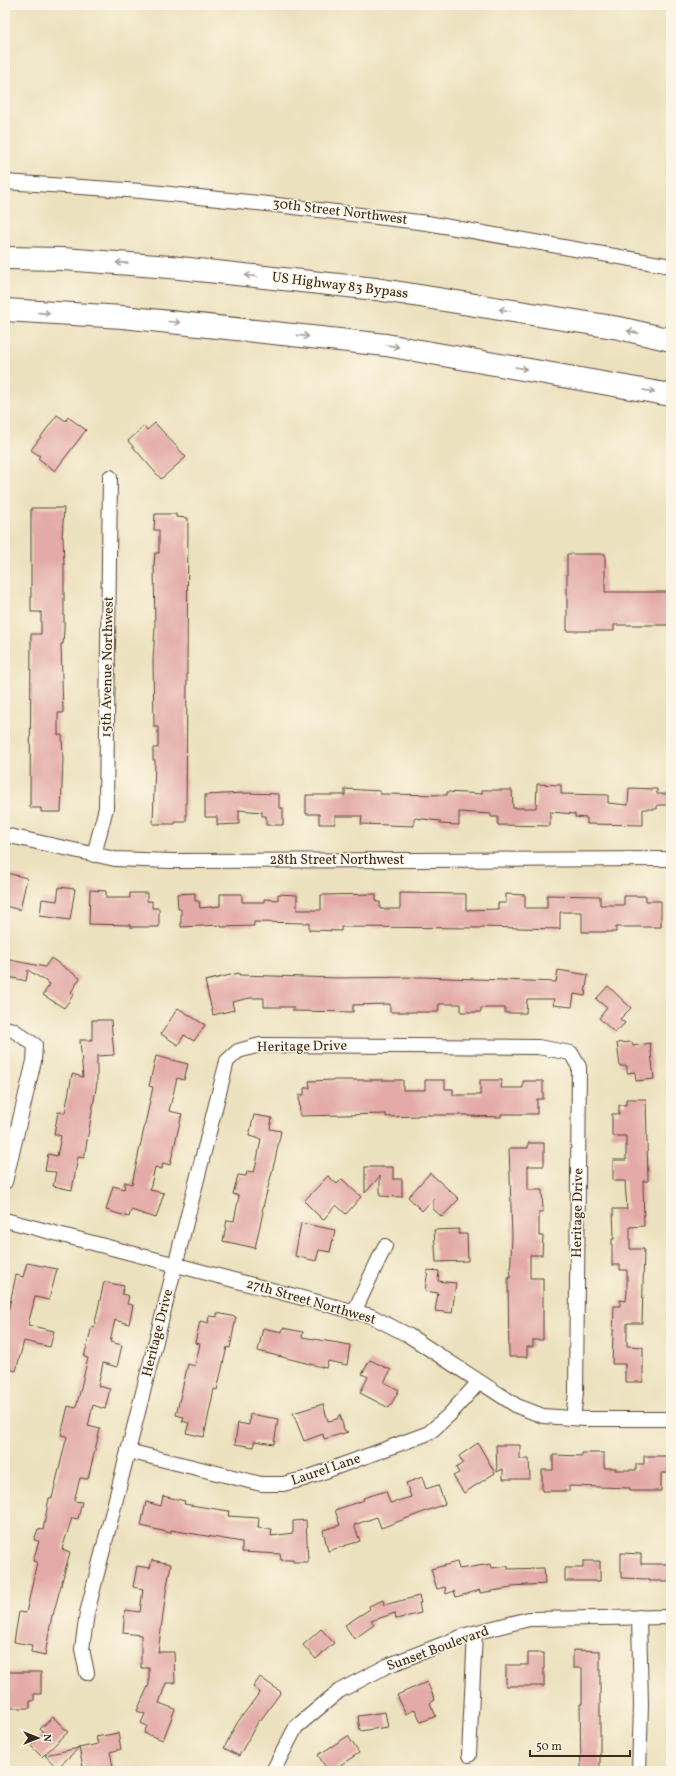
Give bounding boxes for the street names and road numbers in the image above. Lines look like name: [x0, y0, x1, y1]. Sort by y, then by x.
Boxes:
street label: 30th Street Northwest: [272, 194, 408, 230]
street label: US Highway 83 Bypass: [271, 268, 409, 304]
street label: 15th Avenue Northwest: [97, 596, 119, 738]
street label: 28th Street Northwest: [270, 851, 404, 870]
street label: Heritage Drive: [257, 1037, 347, 1057]
street label: Heritage Drive: [568, 1168, 588, 1258]
street label: 27th Street Northwest: [244, 1274, 378, 1330]
street label: Heritage Drive: [138, 1287, 178, 1379]
street label: Laurel Lane: [289, 1449, 363, 1491]
street label: Sunset Boulevard: [384, 1622, 492, 1676]

